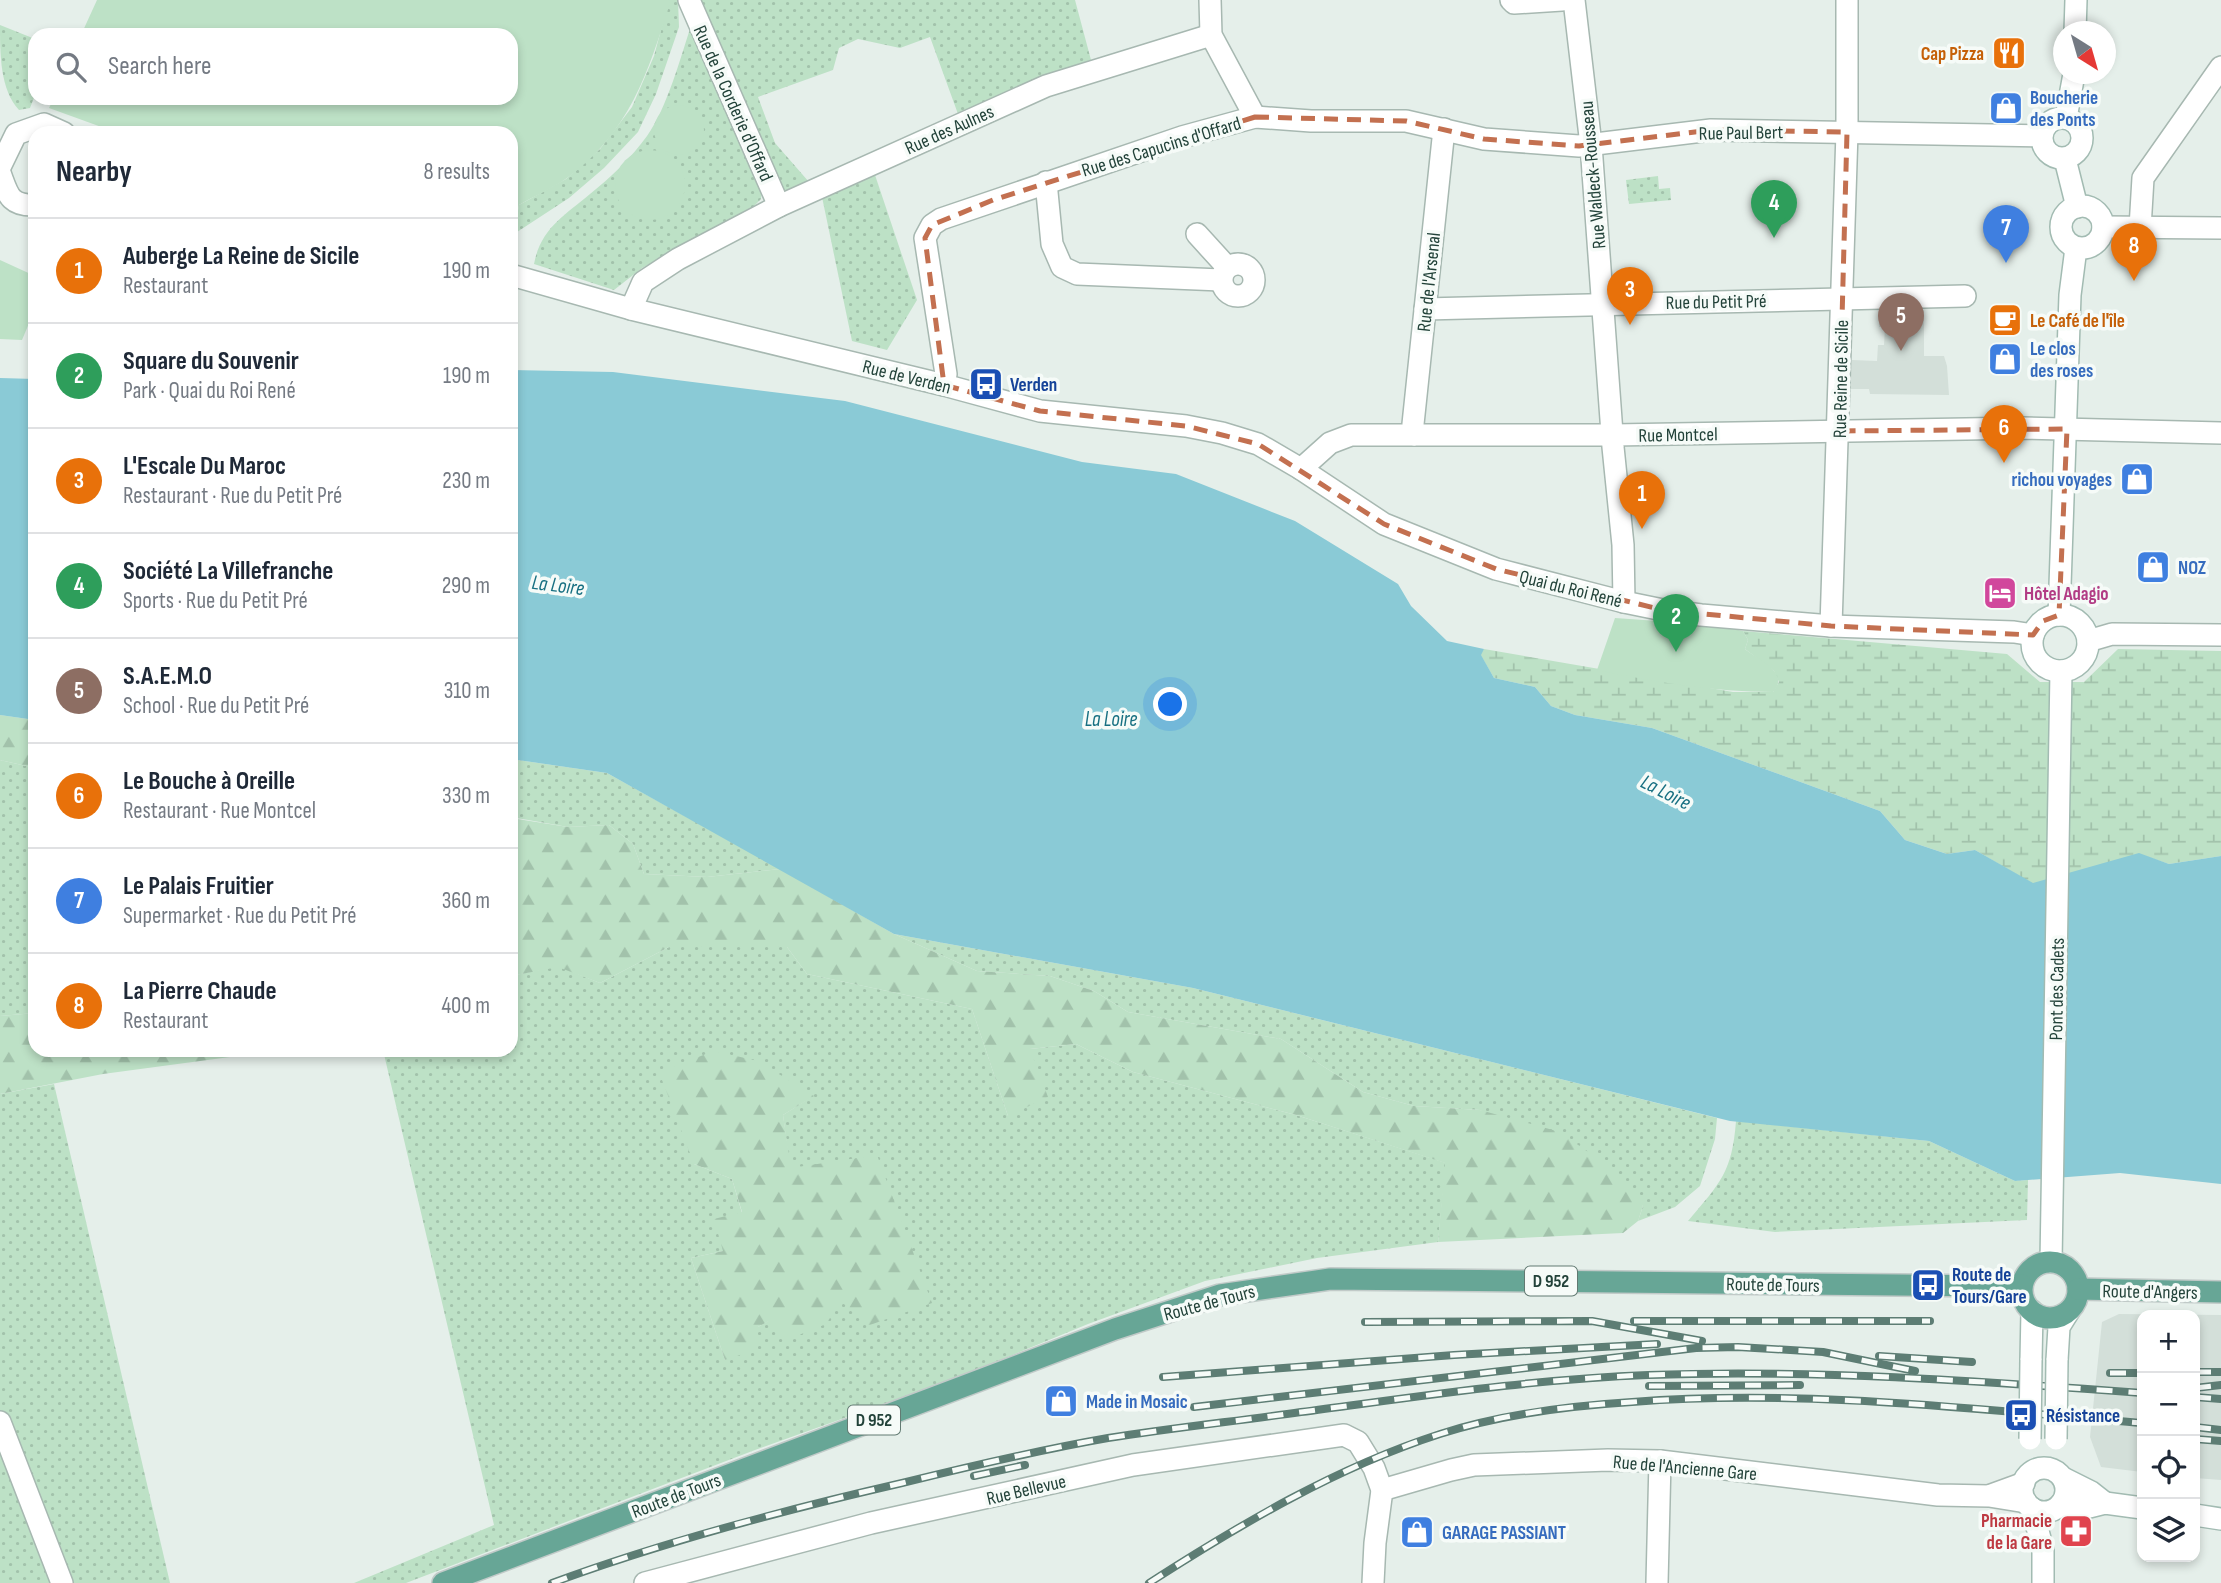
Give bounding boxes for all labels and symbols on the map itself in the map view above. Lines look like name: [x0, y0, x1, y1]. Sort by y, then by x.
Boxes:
north arrow: [2053, 21, 2116, 84]
street label: Rue de la Corderie d'Offard: [688, 22, 777, 185]
restaurant icon: Cap Pizza: [1990, 34, 2028, 72]
place label: Cap Pizza: [1921, 43, 1984, 66]
place label: Boucherie des Ponts: [2030, 87, 2098, 132]
shop icon: Boucherie des Ponts: [1987, 89, 2025, 127]
street label: Rue des Aulnes: [902, 100, 998, 160]
street label: Rue Waldeck-Rousseau: [1576, 100, 1611, 250]
street label: Rue des Capucins d'Offard: [1079, 112, 1244, 183]
street label: Rue Paul Bert: [1699, 121, 1784, 146]
pin: 4: [1751, 180, 1797, 238]
pin: 7: [1983, 205, 2029, 263]
pin: 8: [2111, 223, 2157, 281]
street label: Rue de l'Arsenal: [1413, 231, 1446, 333]
pin: 3: [1607, 267, 1653, 325]
street label: Rue du Petit Pré: [1665, 290, 1767, 315]
pin: 5: [1878, 293, 1924, 351]
cafe icon: Le Café de l'île: [1986, 301, 2024, 339]
place label: Le Café de l'île: [2030, 310, 2125, 333]
street label: Rue Reine de Sicile: [1829, 320, 1854, 438]
place label: Le clos des roses: [2030, 338, 2093, 383]
shop icon: Le clos des roses: [1986, 340, 2024, 378]
street label: Rue de Verden: [860, 355, 953, 400]
bus stop icon: Verden: [967, 365, 1005, 403]
place label: Verden: [1010, 374, 1057, 397]
pin: 6: [1981, 405, 2027, 463]
street label: Rue Montcel: [1638, 423, 1718, 448]
shop icon: richou voyages: [2118, 460, 2156, 498]
place label: richou voyages: [2012, 469, 2112, 492]
pin: 1: [1619, 471, 1665, 529]
shop icon: NOZ: [2134, 548, 2172, 586]
place label: NOZ: [2178, 557, 2207, 580]
street label: Quai du Roi René: [1517, 566, 1624, 613]
water label: La Loire: [530, 570, 586, 601]
hotel icon: Hôtel Adagio: [1981, 574, 2019, 612]
place label: Hôtel Adagio: [2024, 583, 2109, 606]
pin: 2: [1653, 594, 1699, 652]
your location: [1153, 687, 1187, 721]
water label: La Loire: [1085, 707, 1137, 732]
water label: La Loire: [1637, 769, 1695, 816]
street label: Pont des Cadets: [2045, 937, 2070, 1041]
place label: Route de Tours/Gare: [1952, 1264, 2027, 1309]
road number: D 952: [1525, 1266, 1577, 1296]
bus stop icon: Route de Tours/Gare: [1909, 1266, 1947, 1304]
street label: Route de Tours: [1726, 1273, 1820, 1298]
street label: Route de Tours: [1161, 1280, 1258, 1327]
street label: Route d'Angers: [2102, 1280, 2198, 1305]
shop icon: Made in Mosaic: [1042, 1382, 1080, 1420]
place label: Made in Mosaic: [1086, 1391, 1188, 1414]
bus stop icon: Résistance: [2002, 1396, 2040, 1434]
place label: Résistance: [2046, 1405, 2120, 1428]
road number: D 952: [848, 1406, 900, 1434]
street label: Rue de l'Ancienne Gare: [1612, 1451, 1758, 1486]
street label: Route de Tours: [629, 1469, 724, 1524]
street label: Rue Bellevue: [984, 1470, 1068, 1511]
place label: Pharmacie de la Gare: [1981, 1510, 2052, 1555]
pharmacy icon: Pharmacie de la Gare: [2057, 1512, 2095, 1550]
shop icon: GARAGE PASSIANT: [1398, 1513, 1436, 1551]
place label: GARAGE PASSIANT: [1442, 1522, 1566, 1545]

